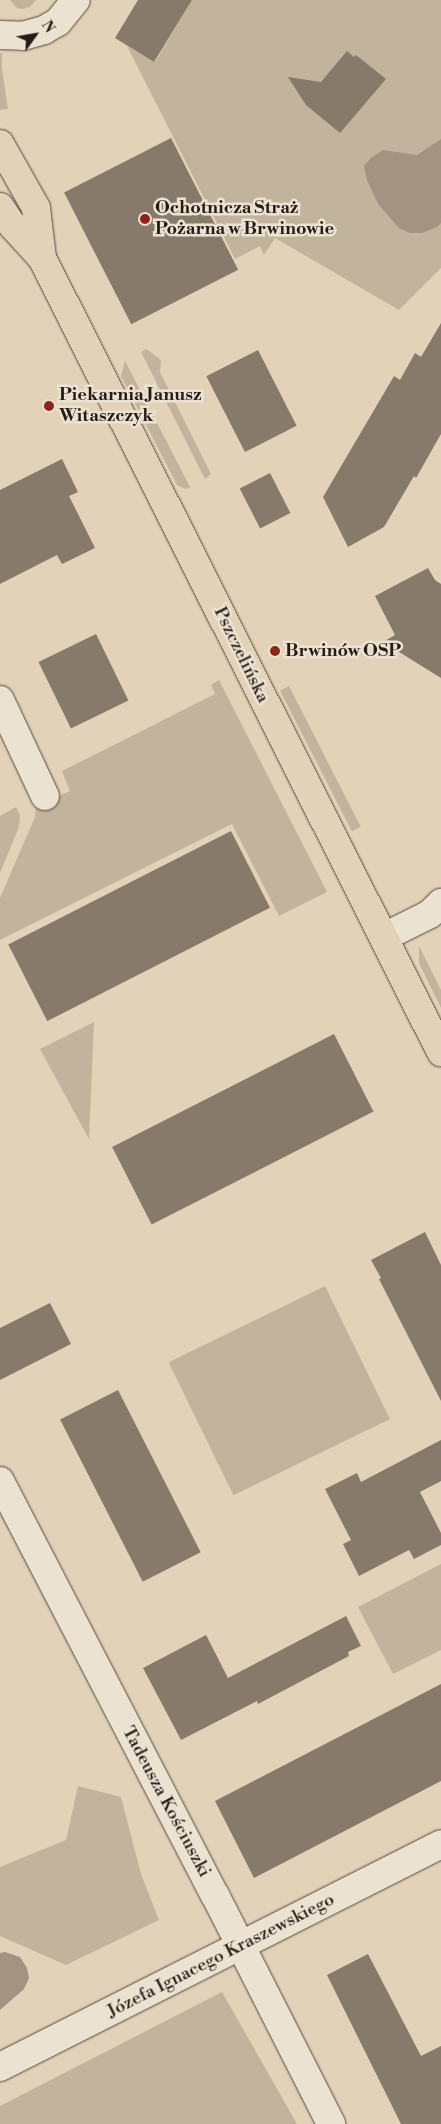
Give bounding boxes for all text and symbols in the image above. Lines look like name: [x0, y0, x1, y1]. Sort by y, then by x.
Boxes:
north arrow: [10, 10, 60, 60]
text: N: [37, 18, 58, 37]
place label: Ochotnicza Straż Pożarna w Brwinowie: [155, 198, 334, 240]
marker: Ochotnicza Straż Pożarna w Brwinowie: [139, 213, 151, 225]
place label: Piekarnia Janusz Witaszczyk: [59, 385, 202, 428]
marker: Piekarnia Janusz Witaszczyk: [43, 400, 55, 412]
street label: Pszczelińska: [209, 604, 273, 706]
place label: Brwinów OSP: [285, 640, 401, 662]
marker: Brwinów OSP: [269, 645, 281, 657]
street label: Tadeusza Kościuszki: [117, 1723, 215, 1881]
street label: Józefa Ignacego Kraszewskiego: [104, 1889, 338, 2023]

